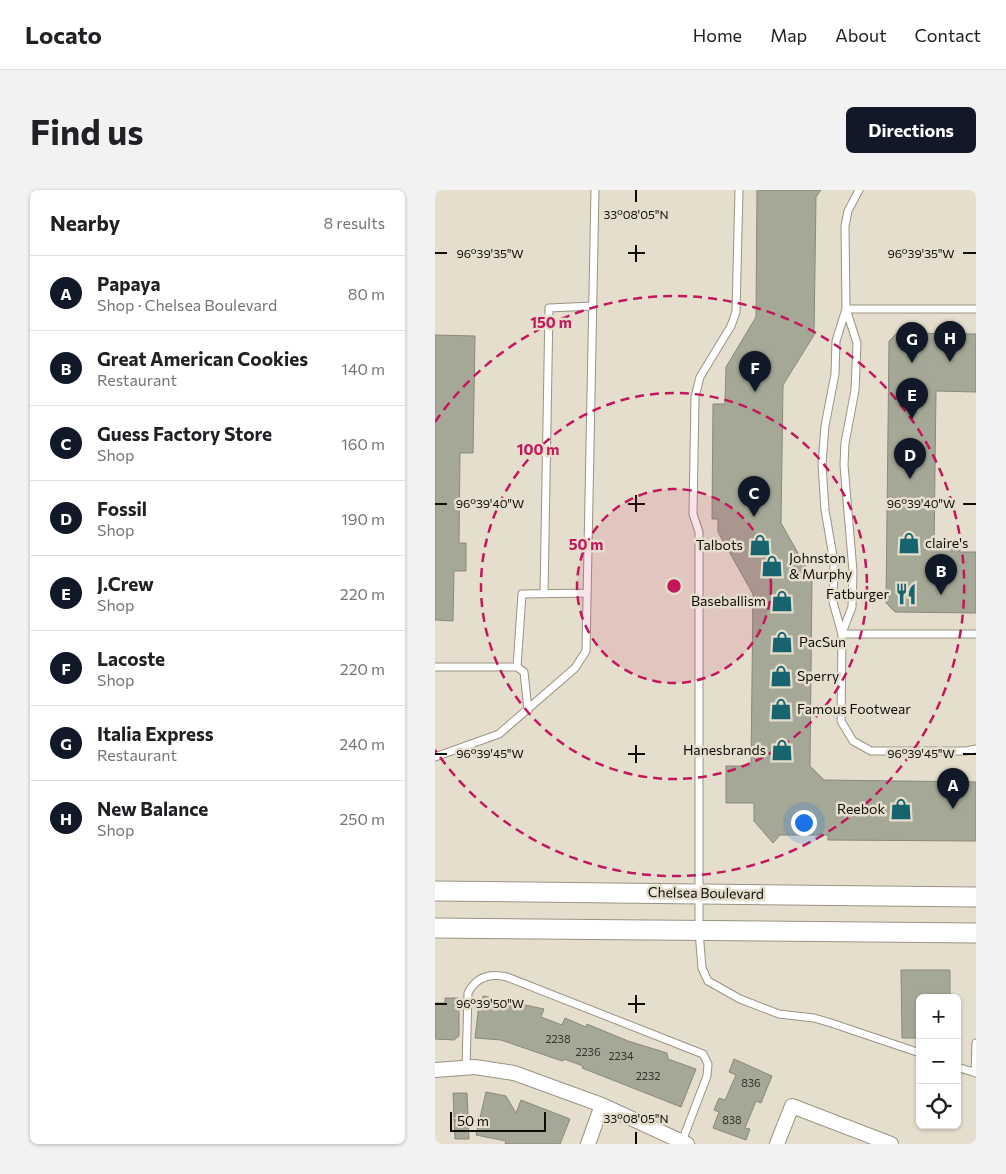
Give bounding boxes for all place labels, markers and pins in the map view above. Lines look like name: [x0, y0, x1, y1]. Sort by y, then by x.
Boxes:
pin: H: [934, 321, 966, 362]
pin: G: [896, 322, 928, 363]
pin: F: [739, 351, 771, 392]
pin: E: [896, 378, 928, 419]
pin: D: [894, 438, 926, 479]
pin: C: [738, 476, 770, 517]
shop icon: claire's: [896, 530, 922, 556]
shop icon: Talbots: [747, 532, 773, 558]
place label: claire's: [925, 534, 968, 551]
place label: Talbots: [696, 536, 743, 553]
place label: Johnston & Murphy: [789, 549, 852, 582]
shop icon: Johnston & Murphy: [759, 553, 785, 579]
pin: B: [925, 554, 957, 595]
centre of rings: [665, 577, 683, 595]
restaurant icon: Fatburger: [893, 581, 919, 607]
place label: Fatburger: [826, 585, 889, 602]
shop icon: Baseballism: [769, 588, 795, 614]
place label: Baseballism: [691, 592, 766, 609]
shop icon: PacSun: [769, 629, 795, 655]
place label: PacSun: [799, 633, 846, 650]
shop icon: Sperry: [768, 663, 794, 689]
place label: Sperry: [797, 667, 839, 684]
shop icon: Famous Footwear: [768, 696, 794, 722]
place label: Famous Footwear: [797, 700, 911, 717]
shop icon: Hanesbrands: [769, 737, 795, 763]
place label: Hanesbrands: [683, 741, 766, 758]
pin: A: [937, 768, 969, 809]
shop icon: Reebok: [888, 796, 914, 822]
place label: Reebok: [837, 800, 885, 817]

